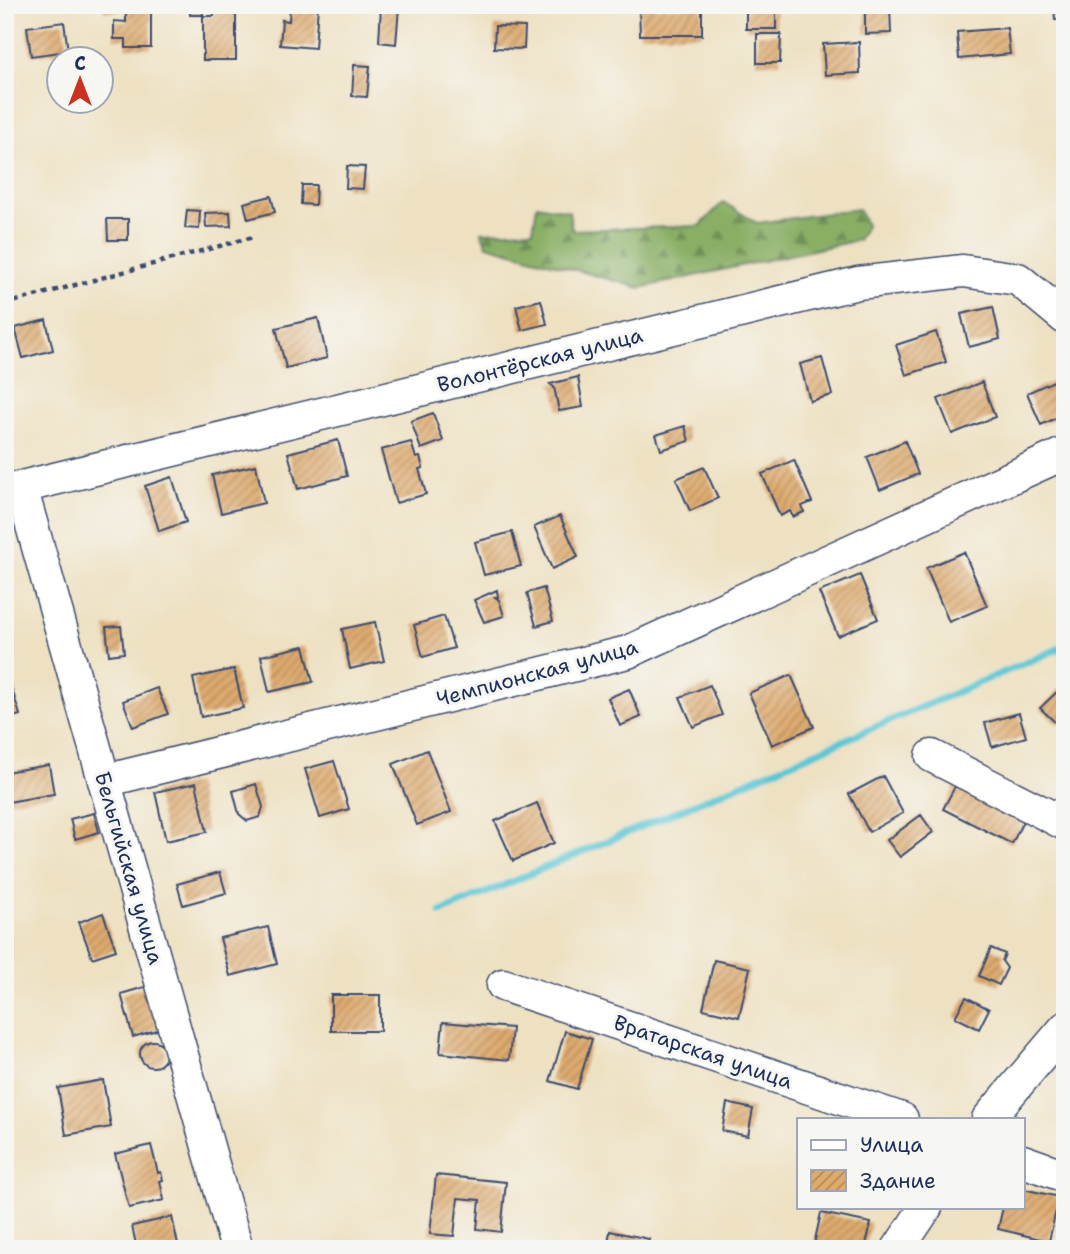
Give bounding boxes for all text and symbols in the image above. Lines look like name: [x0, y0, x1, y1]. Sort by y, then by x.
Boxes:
north arrow: [46, 46, 116, 116]
text: С: [74, 51, 86, 76]
street label: Волонтёрская улица: [434, 321, 646, 399]
street label: Чемпионская улица: [433, 633, 641, 713]
street label: Бельгийская улица: [88, 768, 170, 968]
street label: Вратарская улица: [610, 1008, 796, 1096]
legend: [797, 1118, 1024, 1208]
text: Улица: [860, 1131, 923, 1159]
text: Здание: [860, 1167, 936, 1195]

